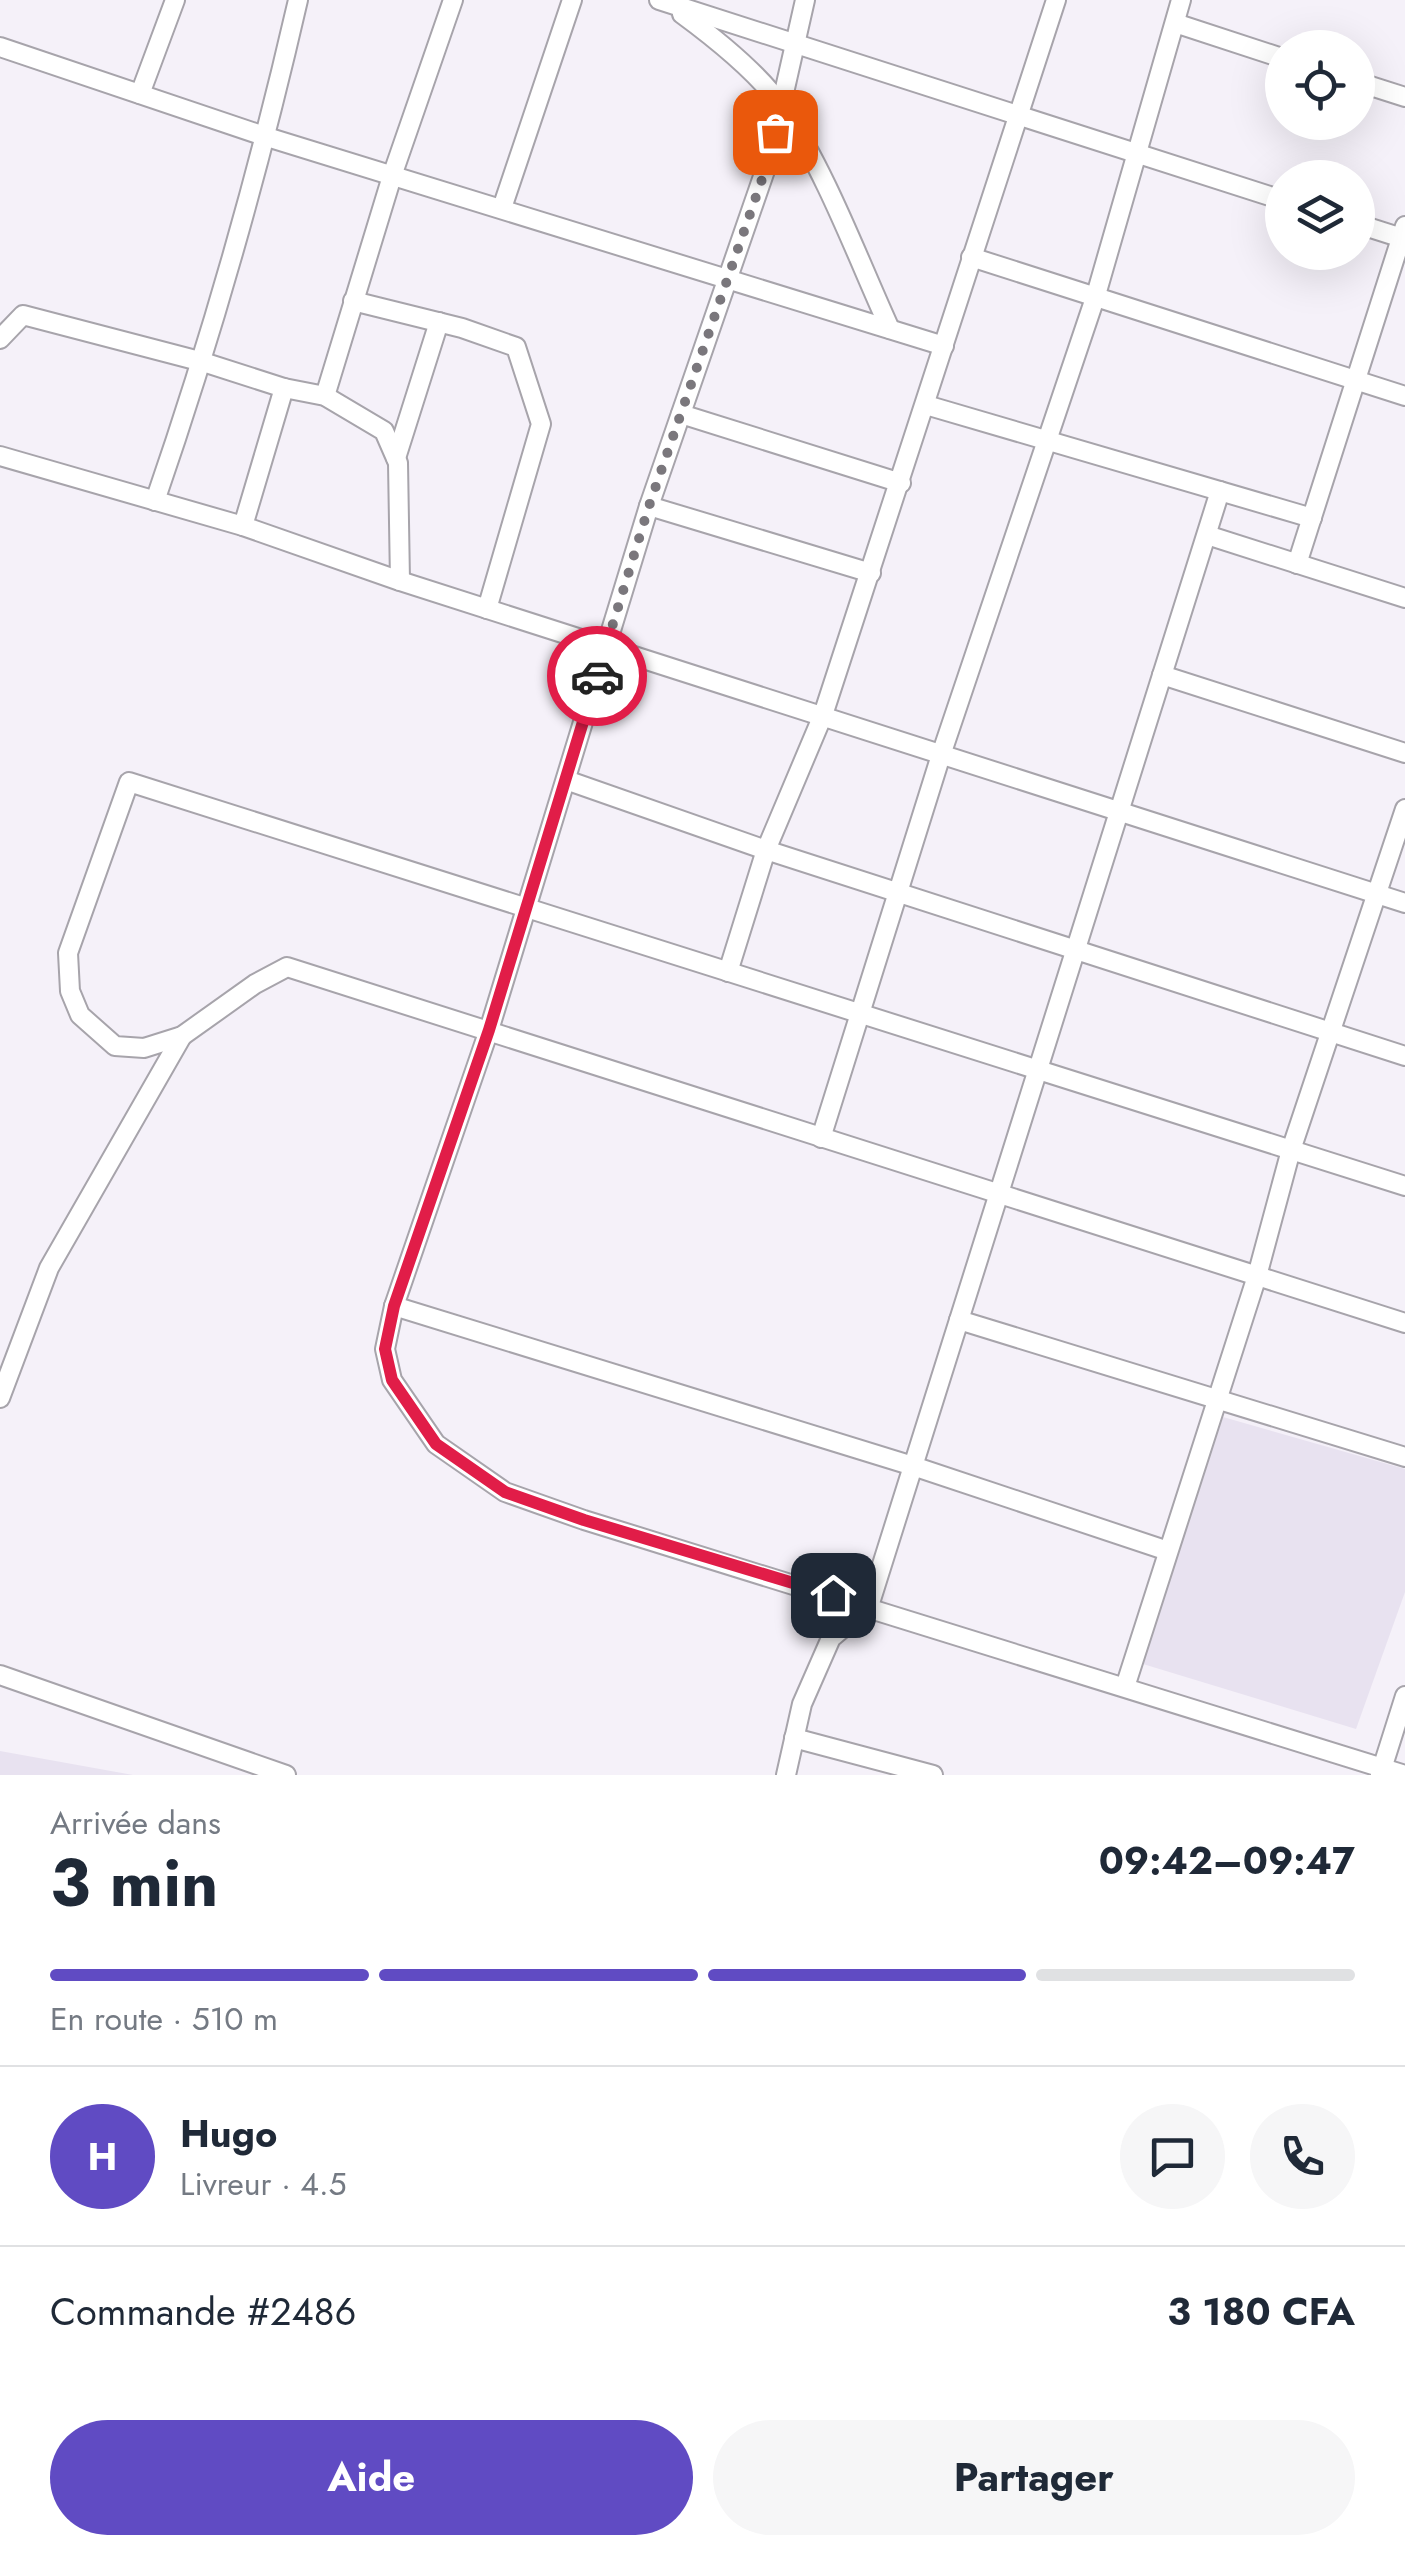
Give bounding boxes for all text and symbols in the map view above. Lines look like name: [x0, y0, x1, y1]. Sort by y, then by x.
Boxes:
map controls: [1265, 30, 1375, 270]
button: locate: [1265, 30, 1375, 140]
pin: [733, 90, 818, 175]
icon: bag: [748, 105, 803, 160]
button: layers: [1265, 160, 1375, 270]
courier: [547, 626, 647, 726]
icon: car: [570, 649, 625, 704]
pin: [791, 1553, 876, 1638]
icon: home: [806, 1568, 861, 1623]
text: Arrivée dans: [50, 1800, 221, 1846]
text: 09:42–09:47: [1099, 1833, 1355, 1888]
text: 3 min: [50, 1836, 218, 1930]
text: En route · 510 m: [50, 1996, 278, 2042]
button: chat: [1120, 2104, 1225, 2209]
button: phone: [1250, 2104, 1355, 2209]
text: Hugo: [180, 2106, 277, 2161]
text: H: [88, 2129, 117, 2184]
text: Livreur · 4.5: [180, 2161, 347, 2207]
text: Commande #2486: [50, 2284, 356, 2339]
text: 3 180 CFA: [1167, 2284, 1355, 2339]
button: Aide: [50, 2420, 693, 2535]
button: Partager: [713, 2420, 1355, 2535]

